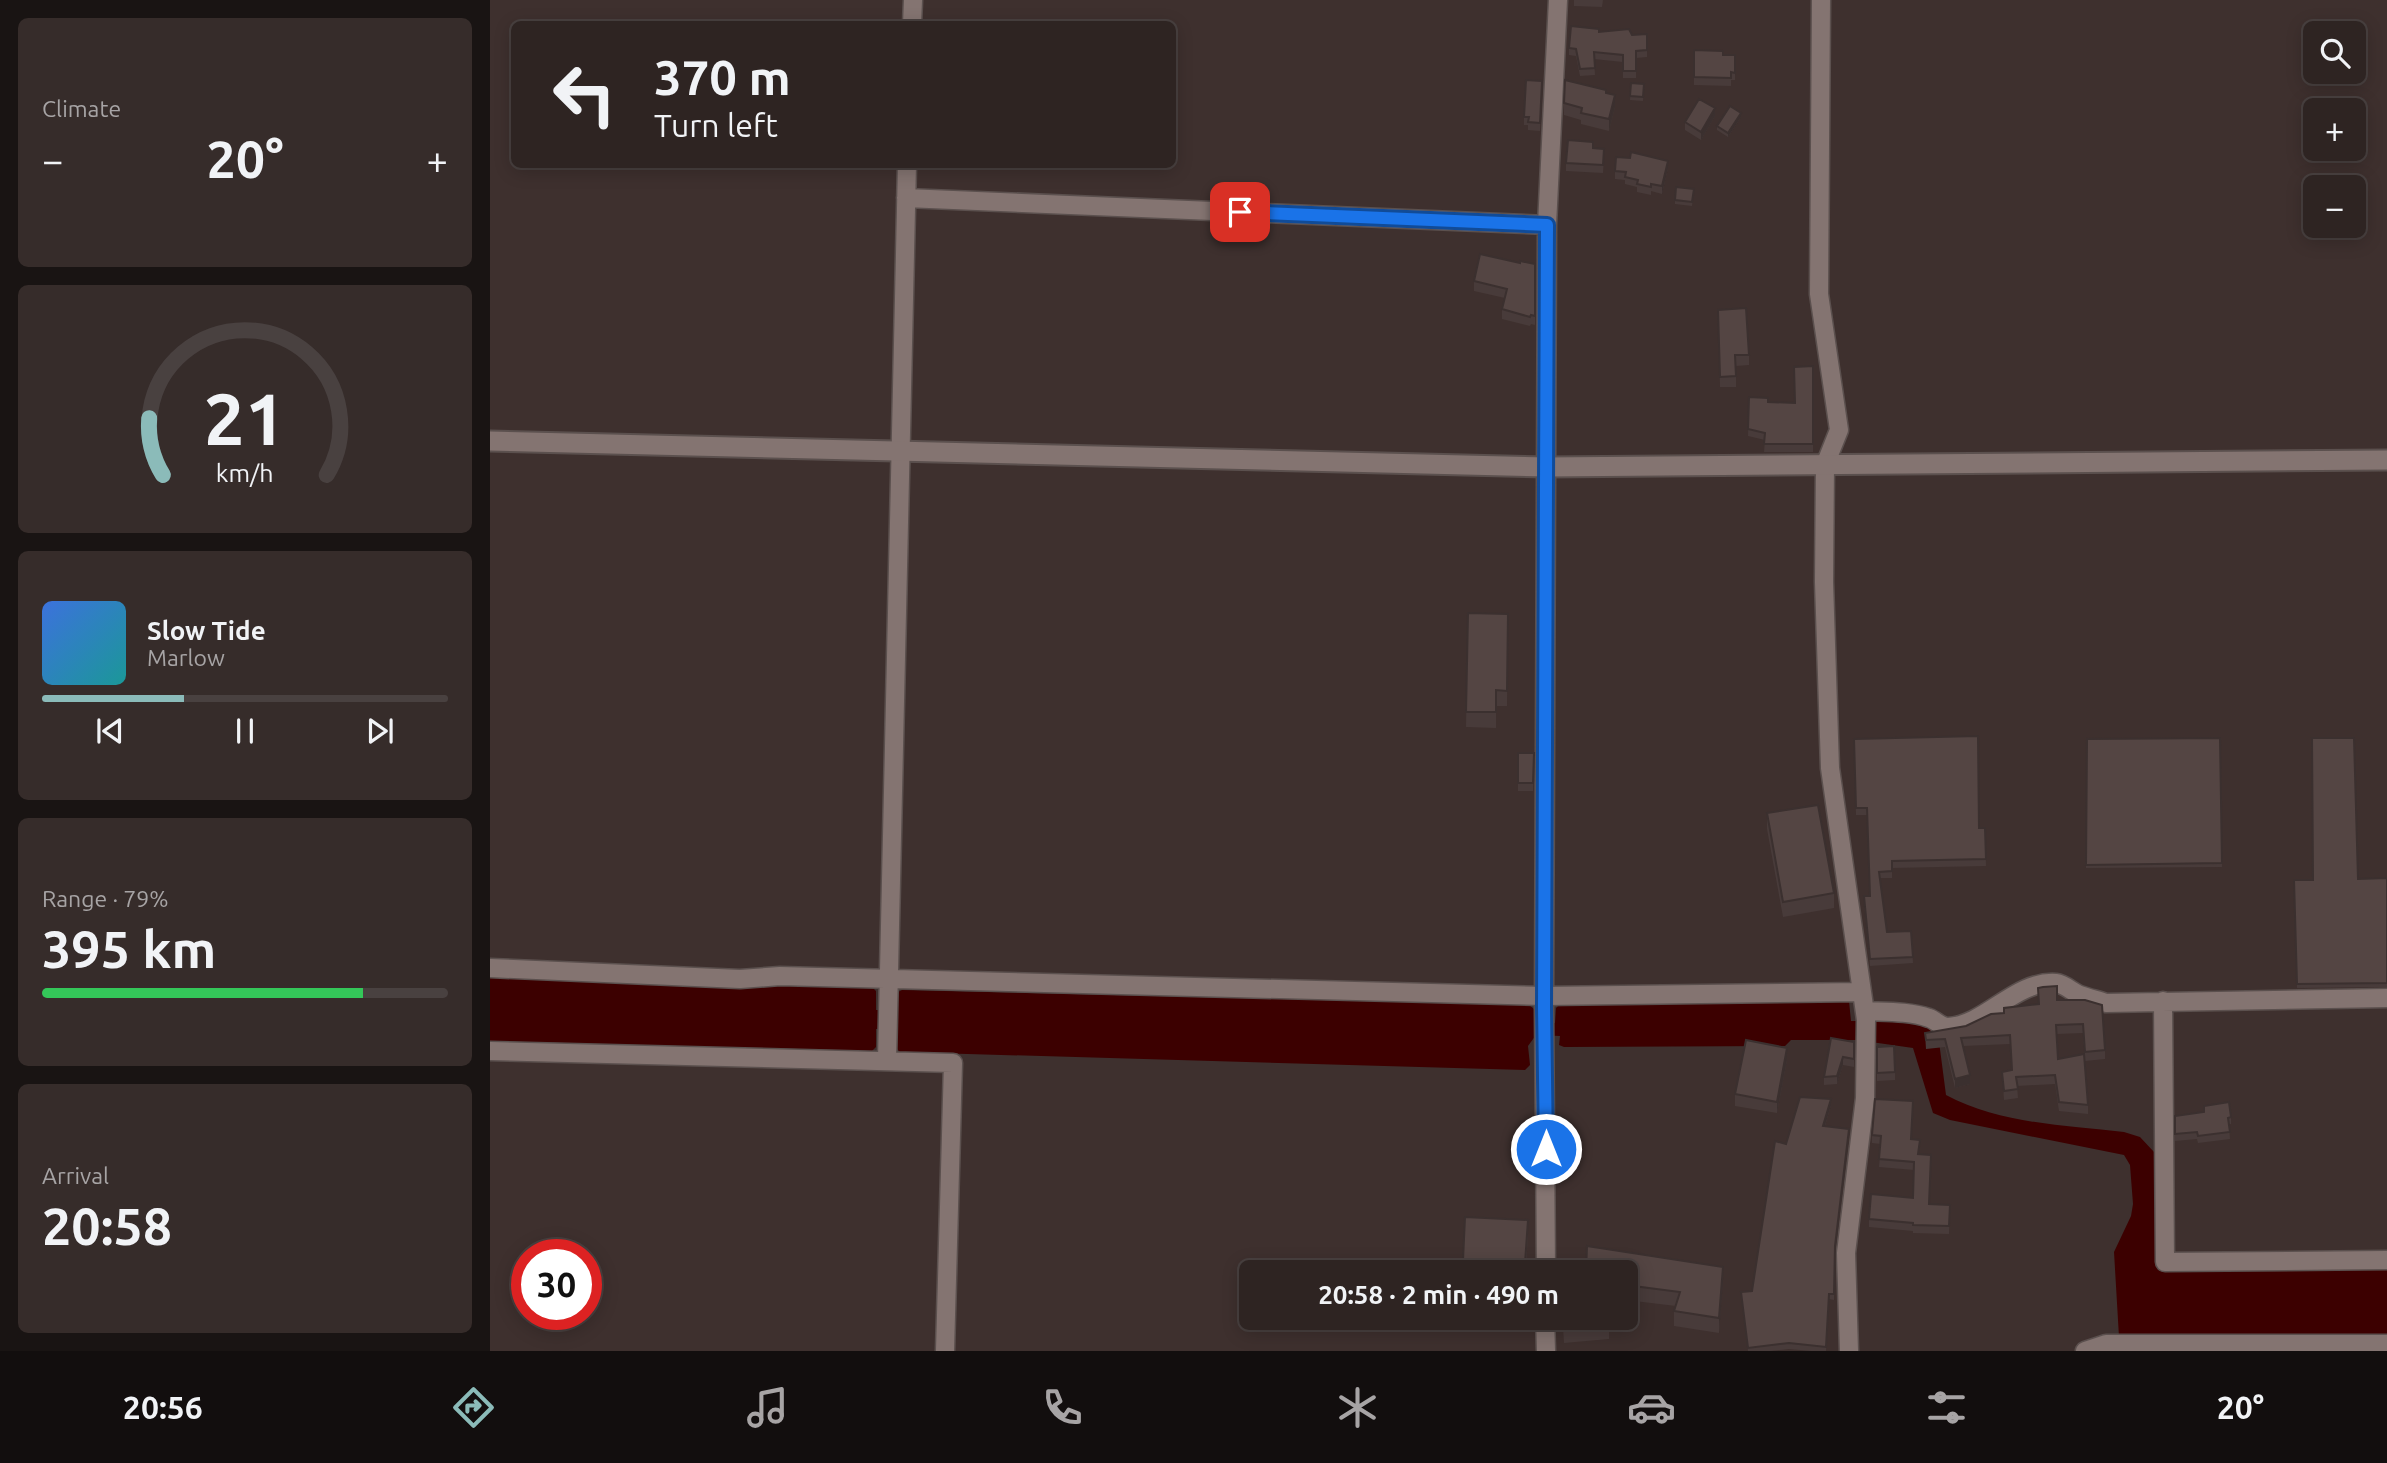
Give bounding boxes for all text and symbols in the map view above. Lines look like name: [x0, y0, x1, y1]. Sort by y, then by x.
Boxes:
map controls: [2303, 21, 2366, 238]
button: search: [2303, 21, 2366, 84]
icon: left: [539, 49, 630, 140]
text: 370 m: [654, 49, 791, 104]
text: Climate: [42, 96, 121, 121]
button: +: [2303, 98, 2366, 161]
text: Turn left: [654, 107, 778, 143]
text: 20°: [206, 130, 284, 188]
text: −: [42, 139, 63, 181]
text: +: [427, 139, 448, 181]
button: −: [2303, 175, 2366, 238]
pin: [1210, 182, 1270, 242]
icon: arrive: [1221, 193, 1259, 231]
text: 21: [204, 377, 286, 459]
text: km/h: [216, 459, 274, 487]
text: Slow Tide: [147, 616, 266, 645]
text: Marlow: [147, 645, 225, 670]
icon: previous: [91, 712, 129, 750]
icon: pause: [226, 712, 264, 750]
icon: next: [361, 712, 399, 750]
text: Range · 79%: [42, 886, 169, 911]
text: 395 km: [42, 920, 216, 978]
position arrow: [1509, 1112, 1583, 1186]
text: Arrival: [42, 1163, 109, 1188]
text: 20:58: [42, 1197, 172, 1255]
speed limit sign: 30: [511, 1239, 602, 1330]
text: 20:58 · 2 min · 490 m: [1318, 1280, 1559, 1309]
icon: directions: [449, 1383, 498, 1432]
icon: music: [743, 1383, 792, 1432]
icon: phone: [1038, 1383, 1087, 1432]
icon: climate: [1333, 1383, 1382, 1432]
icon: car: [1627, 1383, 1676, 1432]
icon: filters: [1922, 1383, 1971, 1432]
text: 20:56: [123, 1389, 203, 1425]
text: 20°: [2217, 1389, 2264, 1425]

